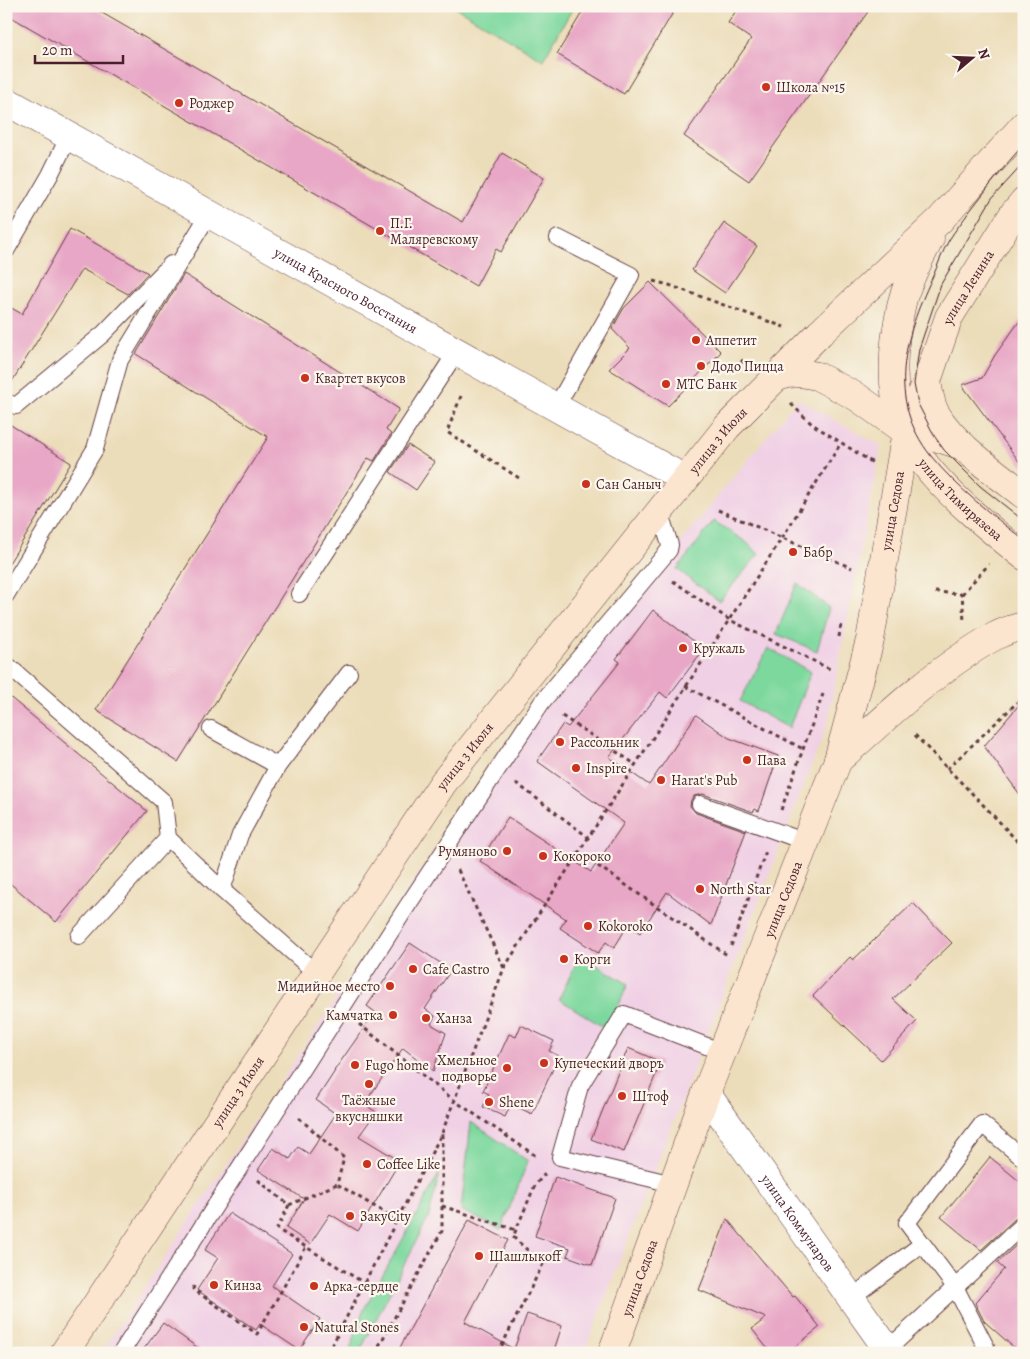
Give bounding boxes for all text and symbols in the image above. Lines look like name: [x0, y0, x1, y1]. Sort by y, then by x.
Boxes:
scale bar: [35, 32, 122, 64]
north arrow: [948, 32, 998, 82]
text: 20 m: [42, 40, 73, 60]
text: N: [973, 46, 994, 62]
place label: Школа №15: [776, 78, 845, 97]
marker: Школа №15: [760, 81, 772, 93]
place label: Роджер: [189, 94, 234, 113]
marker: Роджер: [173, 97, 185, 109]
place label: П.Г. Маляревскому: [390, 214, 479, 249]
marker: П.Г. Маляревскому: [374, 225, 386, 237]
street label: улица Красного Восстания: [270, 242, 421, 338]
street label: улица Ленина: [937, 246, 998, 328]
place label: Аппетит: [705, 331, 757, 350]
marker: Аппетит: [690, 334, 702, 346]
place label: Додо Пицца: [711, 357, 784, 376]
marker: Додо Пицца: [695, 360, 707, 372]
place label: Квартет вкусов: [315, 369, 406, 388]
marker: Квартет вкусов: [299, 372, 311, 384]
place label: МТС Банк: [676, 375, 737, 394]
marker: МТС Банк: [660, 378, 672, 390]
street label: улица 3 Июля: [684, 402, 751, 478]
street label: улица Тимирязева: [913, 453, 1007, 545]
street label: улица Седова: [876, 469, 909, 553]
place label: Сан Саныч: [596, 475, 662, 494]
marker: Сан Саныч: [580, 478, 592, 490]
place label: Бабр: [803, 543, 833, 562]
marker: Бабр: [787, 546, 799, 558]
place label: Кружаль: [693, 639, 745, 658]
marker: Кружаль: [677, 642, 689, 654]
street label: улица 3 Июля: [431, 718, 498, 794]
place label: Рассольник: [570, 733, 639, 752]
marker: Рассольник: [554, 736, 566, 748]
place label: Пава: [757, 751, 787, 770]
marker: Пава: [741, 754, 753, 766]
place label: Inspire: [586, 759, 627, 778]
marker: Inspire: [570, 762, 582, 774]
place label: Harat's Pub: [671, 771, 737, 790]
marker: Harat's Pub: [655, 774, 667, 786]
place label: Румяново: [438, 842, 497, 861]
marker: Румяново: [501, 845, 513, 857]
place label: Кокороко: [553, 847, 611, 866]
marker: Кокороко: [537, 850, 549, 862]
street label: улица Седова: [759, 858, 807, 941]
place label: North Star: [710, 880, 772, 899]
marker: North Star: [694, 883, 706, 895]
place label: Kokoroko: [598, 917, 653, 936]
marker: Kokoroko: [582, 920, 594, 932]
place label: Корги: [574, 950, 611, 969]
marker: Корги: [558, 953, 570, 965]
place label: Cafe Castro: [423, 960, 489, 979]
marker: Cafe Castro: [407, 963, 419, 975]
place label: Мидийное место: [277, 977, 380, 996]
marker: Мидийное место: [384, 980, 396, 992]
place label: Камчатка: [326, 1006, 384, 1025]
marker: Камчатка: [387, 1009, 399, 1021]
place label: Ханза: [436, 1009, 473, 1028]
marker: Ханза: [420, 1012, 432, 1024]
place label: Хмельное подворье: [437, 1051, 497, 1086]
street label: улица 3 Июля: [207, 1052, 268, 1132]
place label: Купеческий дворъ: [554, 1054, 664, 1073]
place label: Fugo home: [365, 1056, 429, 1075]
marker: Купеческий дворъ: [538, 1057, 550, 1069]
marker: Fugo home: [349, 1059, 361, 1071]
marker: Хмельное подворье: [501, 1062, 513, 1074]
marker: Таёжные вкусняшки: [363, 1078, 375, 1090]
place label: Штоф: [632, 1087, 669, 1106]
marker: Штоф: [616, 1090, 628, 1102]
place label: Таёжные вкусняшки: [335, 1091, 403, 1126]
place label: Shene: [499, 1093, 534, 1112]
marker: Shene: [483, 1096, 495, 1108]
place label: Coffee Like: [377, 1155, 440, 1174]
marker: Coffee Like: [361, 1158, 373, 1170]
street label: улица Коммунаров: [756, 1170, 839, 1276]
place label: ЗакуCity: [360, 1207, 412, 1226]
marker: ЗакуCity: [344, 1210, 356, 1222]
street label: улица Седова: [616, 1236, 662, 1320]
place label: Шашлыкoff: [489, 1247, 563, 1266]
marker: Шашлыкoff: [473, 1250, 485, 1262]
place label: Кинза: [224, 1276, 262, 1295]
place label: Арка-сердце: [323, 1277, 399, 1296]
marker: Кинза: [208, 1279, 220, 1291]
marker: Арка-сердце: [308, 1280, 320, 1292]
place label: Natural Stones: [314, 1318, 399, 1337]
marker: Natural Stones: [298, 1321, 310, 1333]

